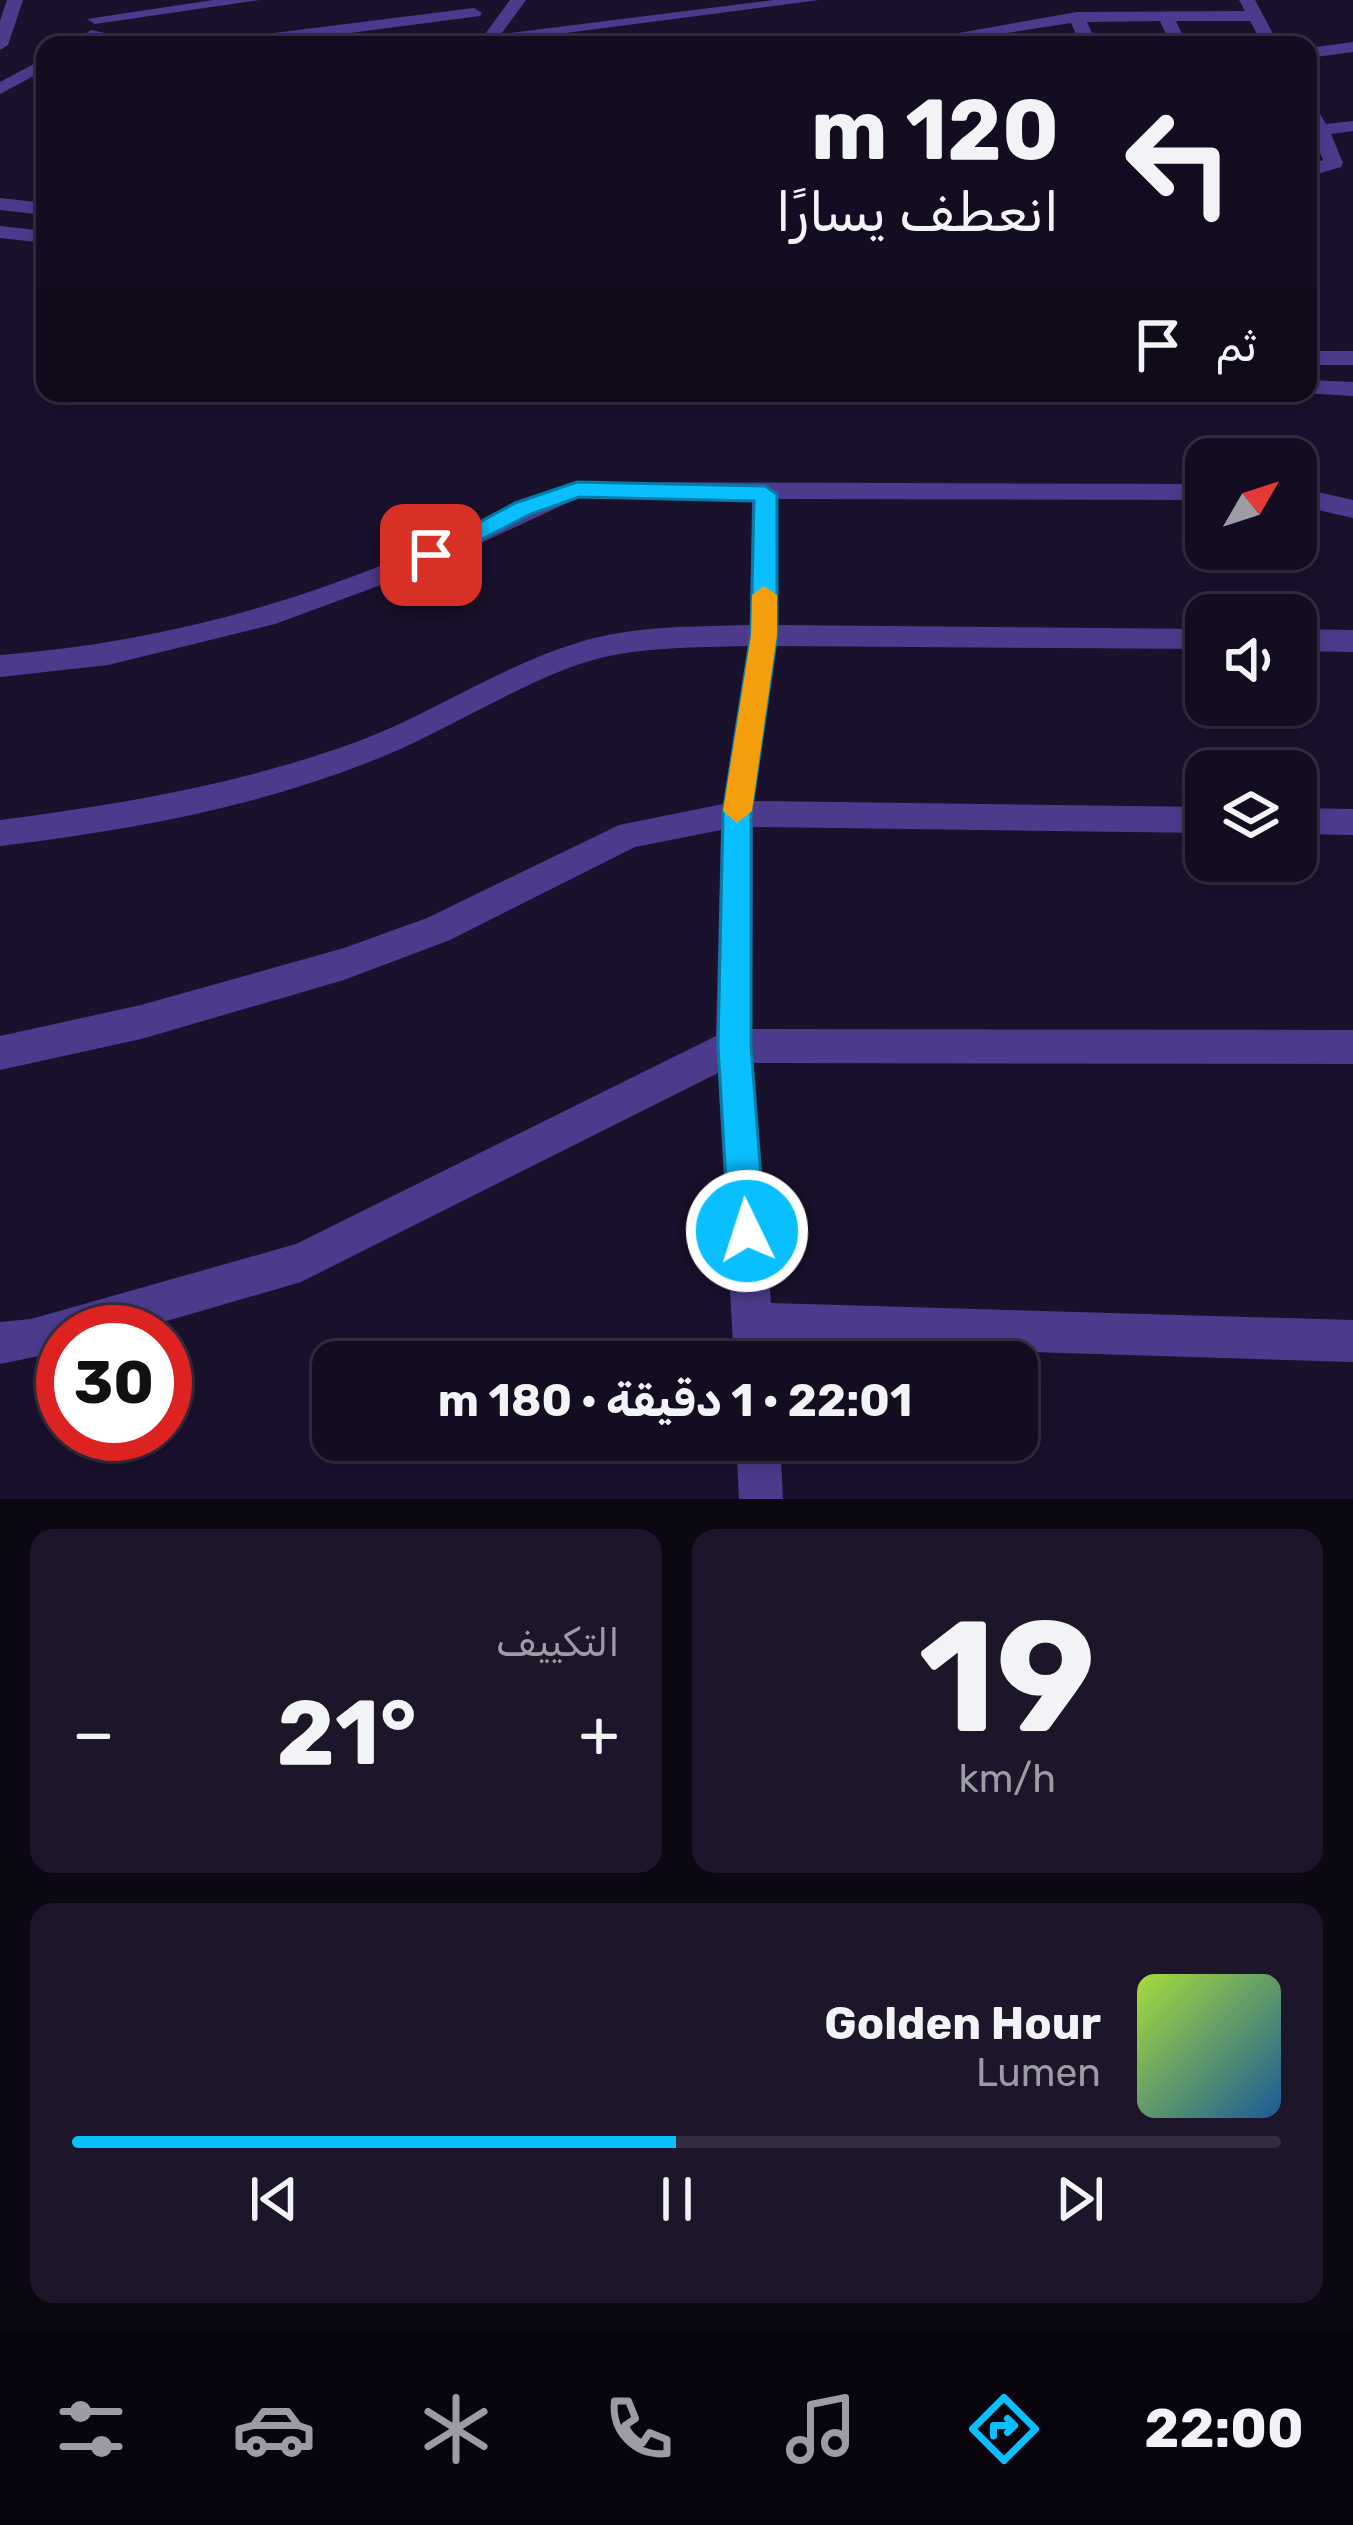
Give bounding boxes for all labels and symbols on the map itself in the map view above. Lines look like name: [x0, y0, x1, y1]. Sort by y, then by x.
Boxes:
north arrow: [1185, 438, 1317, 570]
pin: [380, 504, 482, 606]
position arrow: [684, 1168, 810, 1294]
speed limit sign: 30: [36, 1305, 192, 1461]

